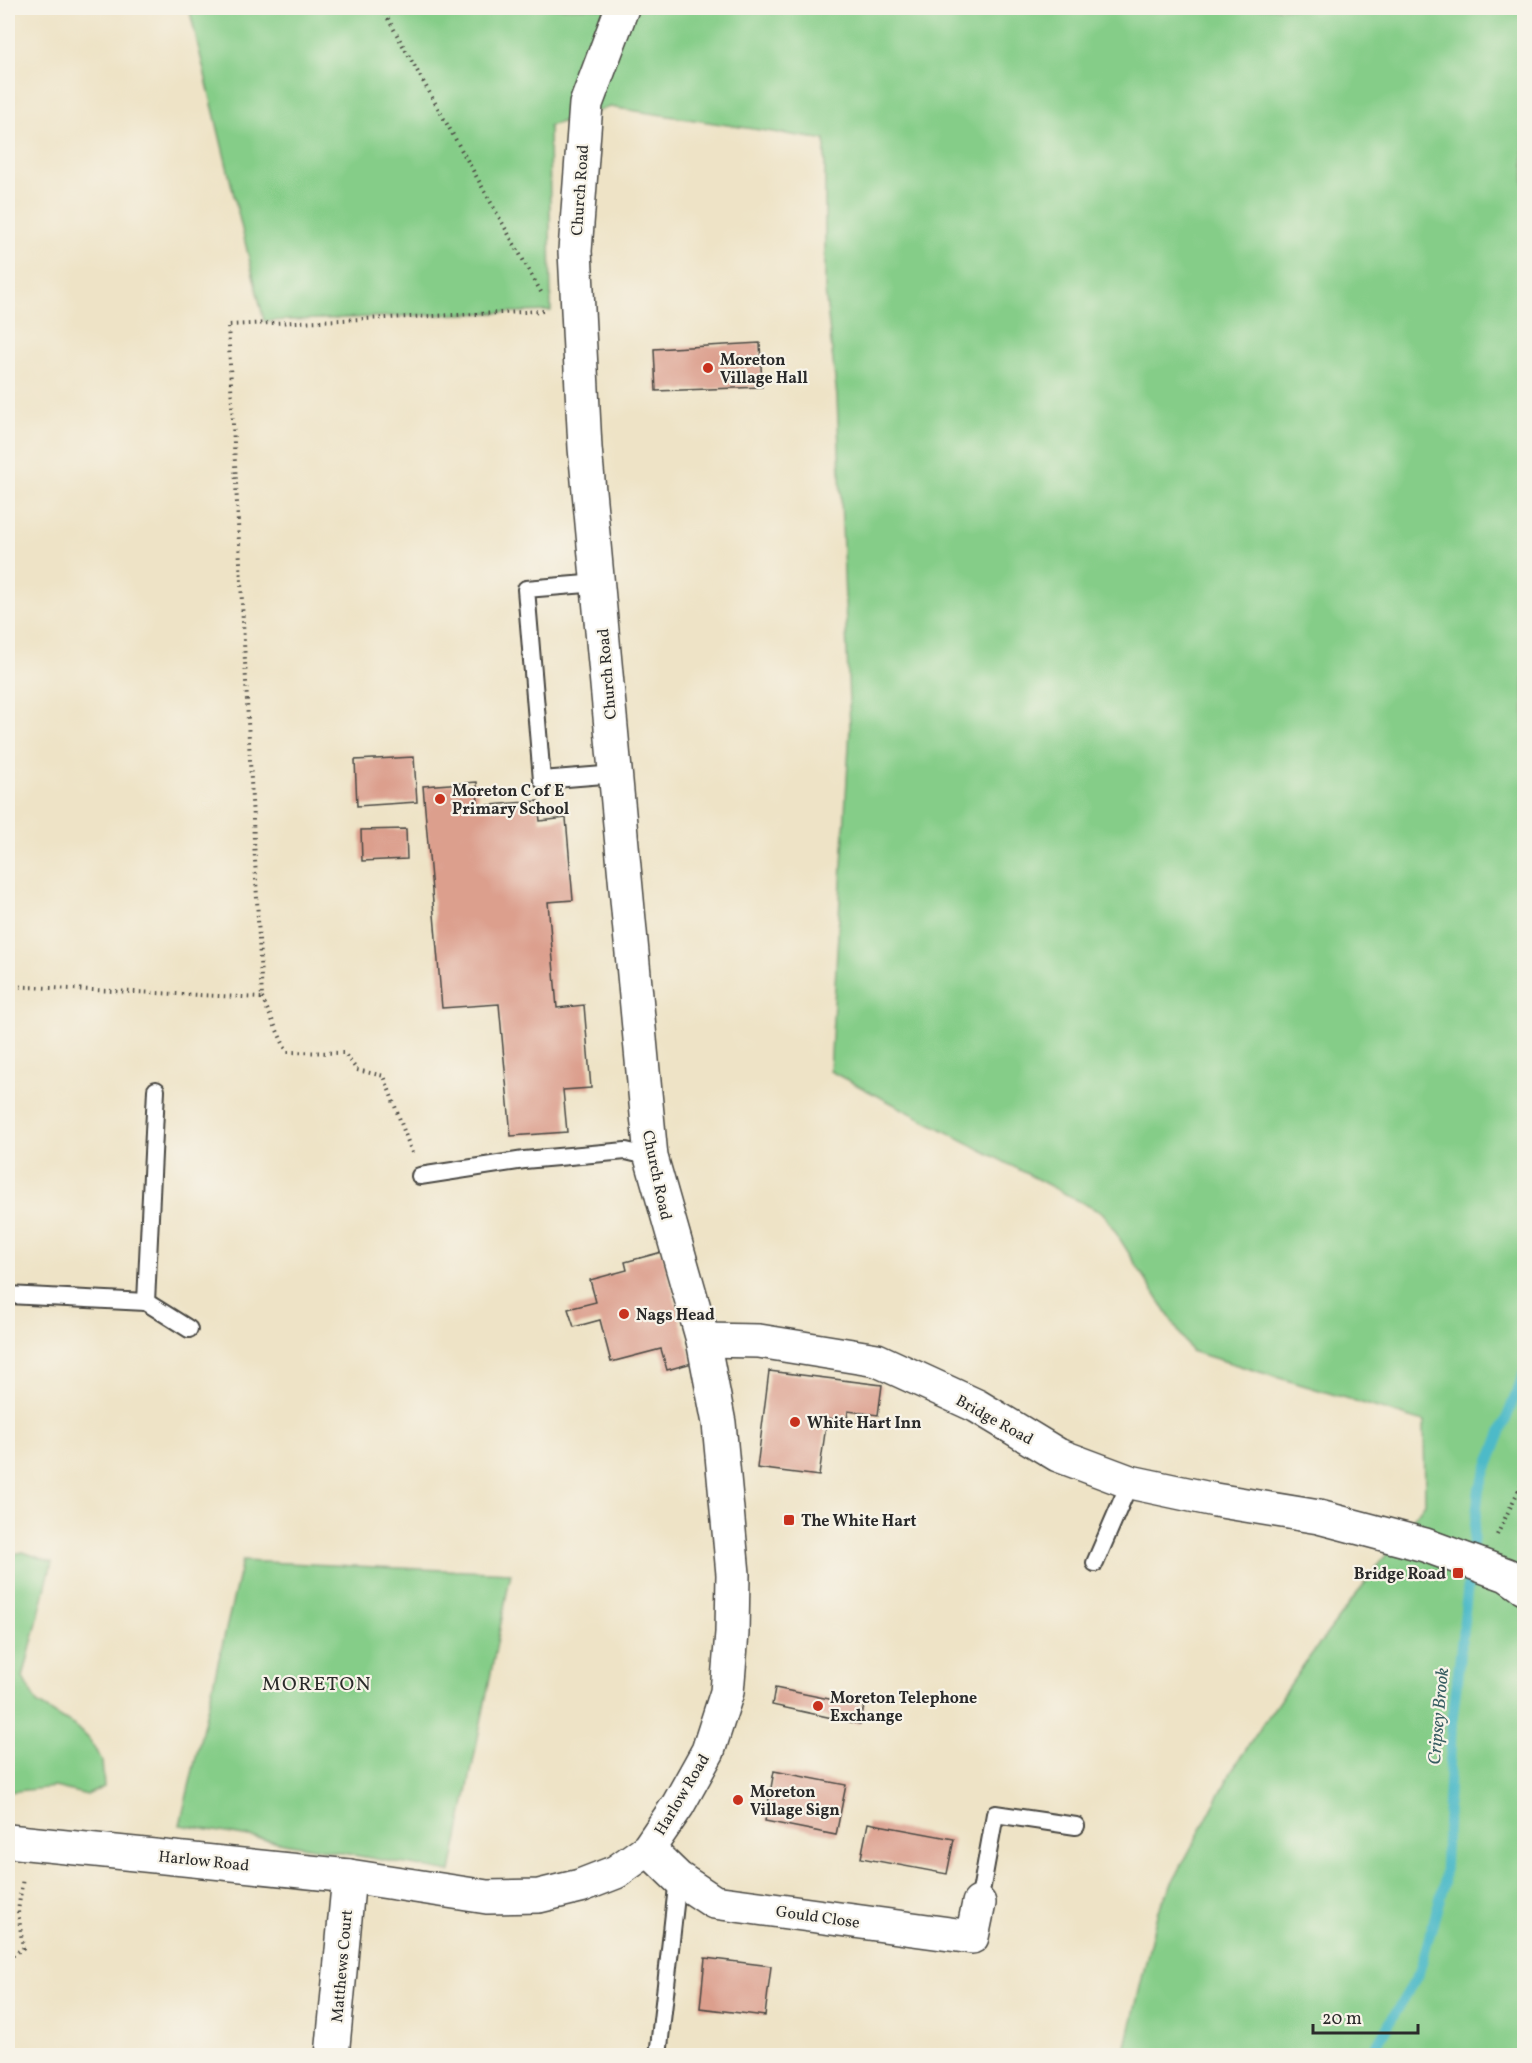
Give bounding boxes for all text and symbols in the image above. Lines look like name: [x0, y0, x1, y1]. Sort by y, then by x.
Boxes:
street label: Church Road: [567, 144, 595, 236]
place label: Moreton Village Hall: [720, 350, 808, 390]
marker: Moreton Village Hall: [701, 361, 715, 375]
street label: Church Road: [593, 627, 623, 720]
place label: Moreton C of E Primary School: [452, 781, 570, 821]
marker: Moreton C of E Primary School: [433, 792, 447, 806]
street label: Church Road: [636, 1128, 676, 1222]
place label: Nags Head: [636, 1305, 715, 1327]
marker: Nags Head: [617, 1307, 631, 1321]
street label: Bridge Road: [951, 1390, 1037, 1451]
place label: White Hart Inn: [807, 1413, 922, 1435]
marker: White Hart Inn: [788, 1415, 802, 1429]
place label: The White Hart: [801, 1511, 917, 1533]
marker: The White Hart: [782, 1513, 796, 1527]
place label: Bridge Road: [1354, 1564, 1446, 1586]
marker: Bridge Road: [1451, 1566, 1465, 1580]
water label: Cripsey Brook: [1423, 1667, 1456, 1766]
district label: MORETON: [262, 1671, 372, 1699]
place label: Moreton Telephone Exchange: [830, 1688, 977, 1728]
marker: Moreton Telephone Exchange: [811, 1699, 825, 1713]
street label: Harlow Road: [650, 1750, 716, 1840]
place label: Moreton Village Sign: [750, 1782, 840, 1822]
marker: Moreton Village Sign: [731, 1793, 745, 1807]
street label: Harlow Road: [157, 1846, 250, 1878]
street label: Gould Close: [774, 1901, 861, 1935]
street label: Matthews Court: [327, 1908, 359, 2024]
scale bar: [1313, 1997, 1418, 2035]
text: 20 m: [1322, 2007, 1362, 2032]

